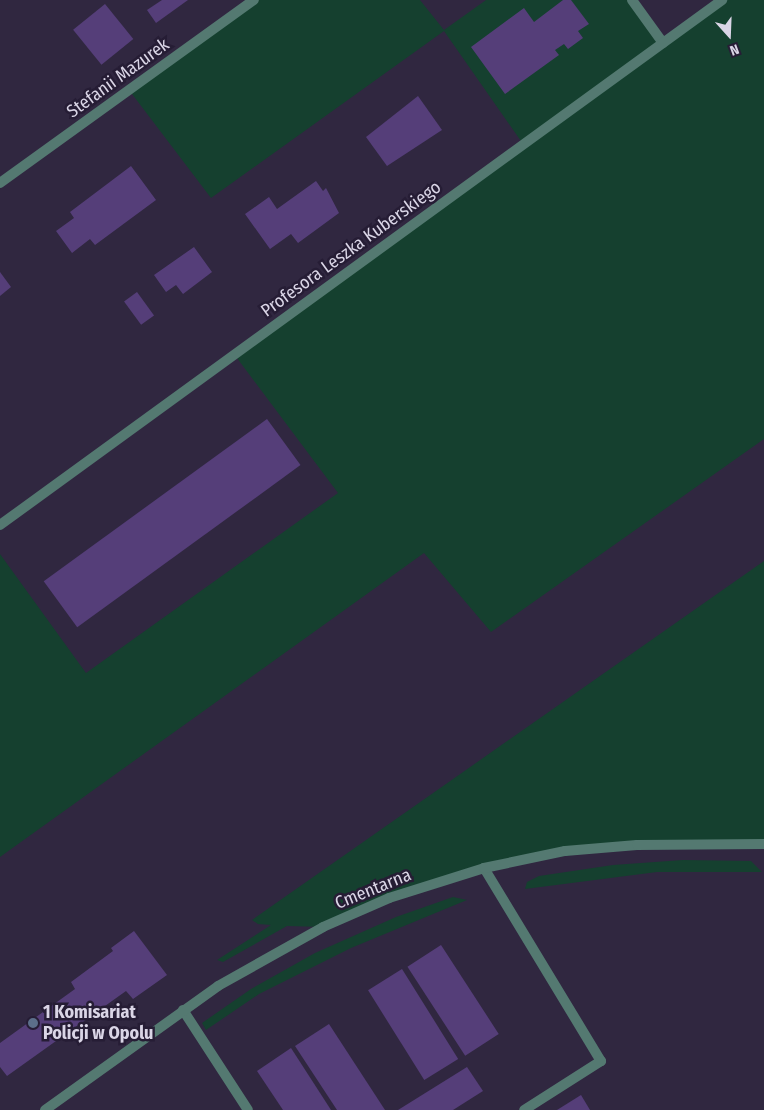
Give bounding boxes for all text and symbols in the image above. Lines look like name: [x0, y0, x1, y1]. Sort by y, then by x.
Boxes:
north arrow: [704, 10, 754, 60]
street label: Stefanii Mazurek: [63, 34, 173, 122]
text: N: [727, 40, 741, 59]
street label: Profesora Leszka Kuberskiego: [257, 176, 445, 322]
street label: Cmentarna: [332, 864, 414, 914]
place label: 1 Komisariat Policji w Opolu: [43, 1002, 153, 1044]
marker: 1 Komisariat Policji w Opolu: [27, 1017, 39, 1029]

